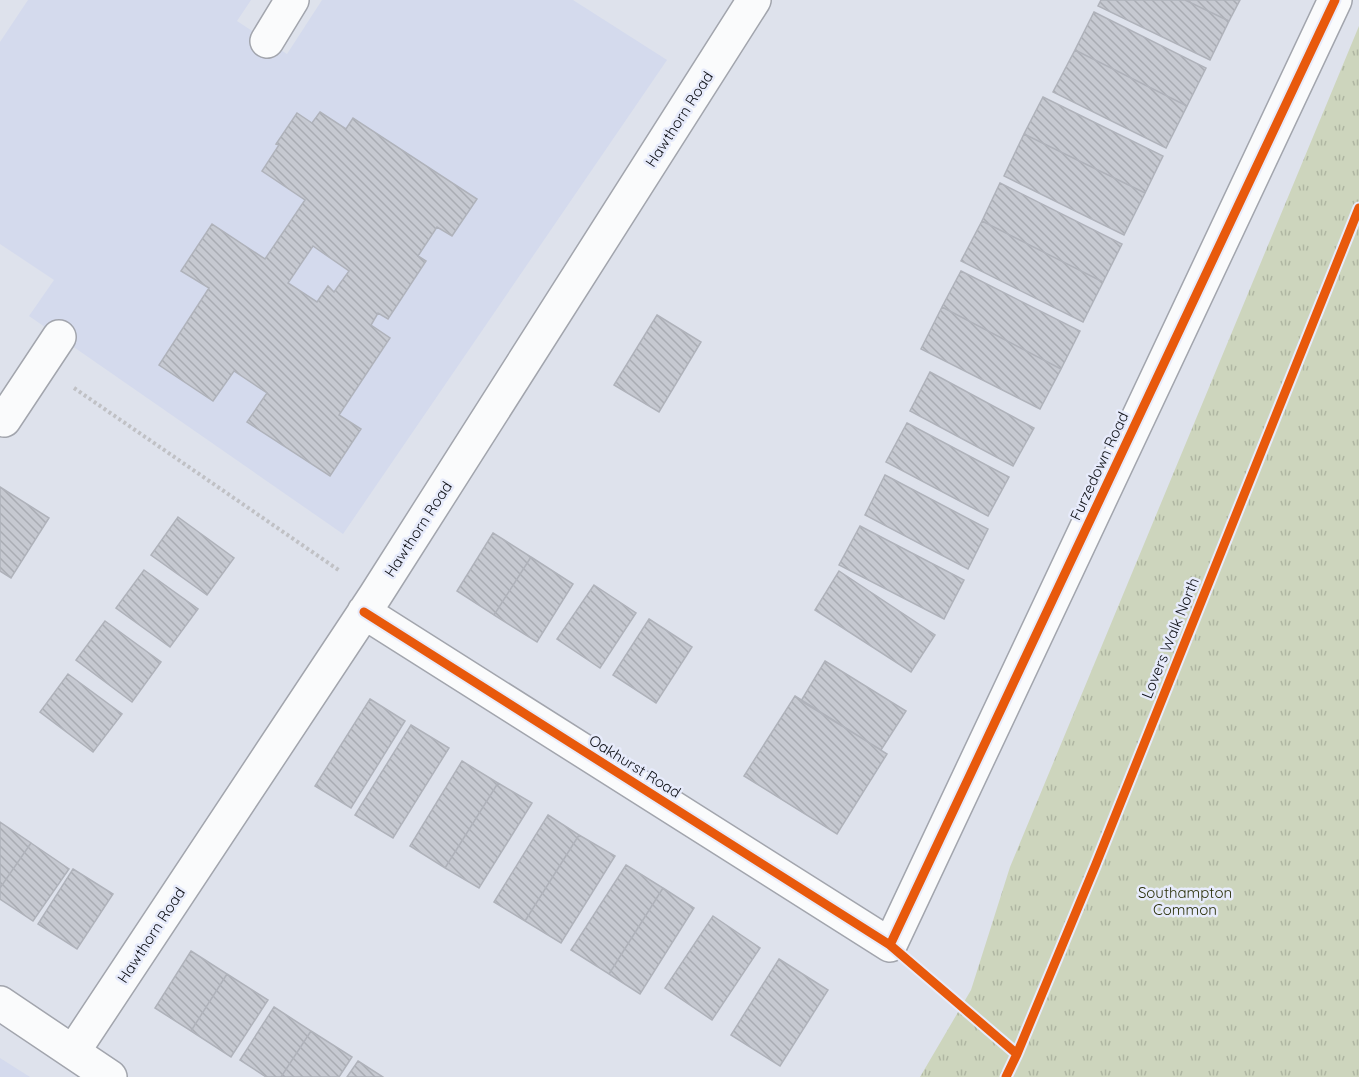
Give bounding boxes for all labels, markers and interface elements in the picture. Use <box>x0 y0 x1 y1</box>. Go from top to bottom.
street label: Hawthorn Road <box>641 68 717 170</box>
street label: Furzedown Road <box>1066 409 1132 523</box>
street label: Hawthorn Road <box>380 478 456 580</box>
street label: Lovers Walk North <box>1137 575 1203 701</box>
street label: Oakhurst Road <box>586 730 684 802</box>
park label: Southampton Common <box>1138 883 1232 919</box>
street label: Hawthorn Road <box>113 884 189 986</box>

